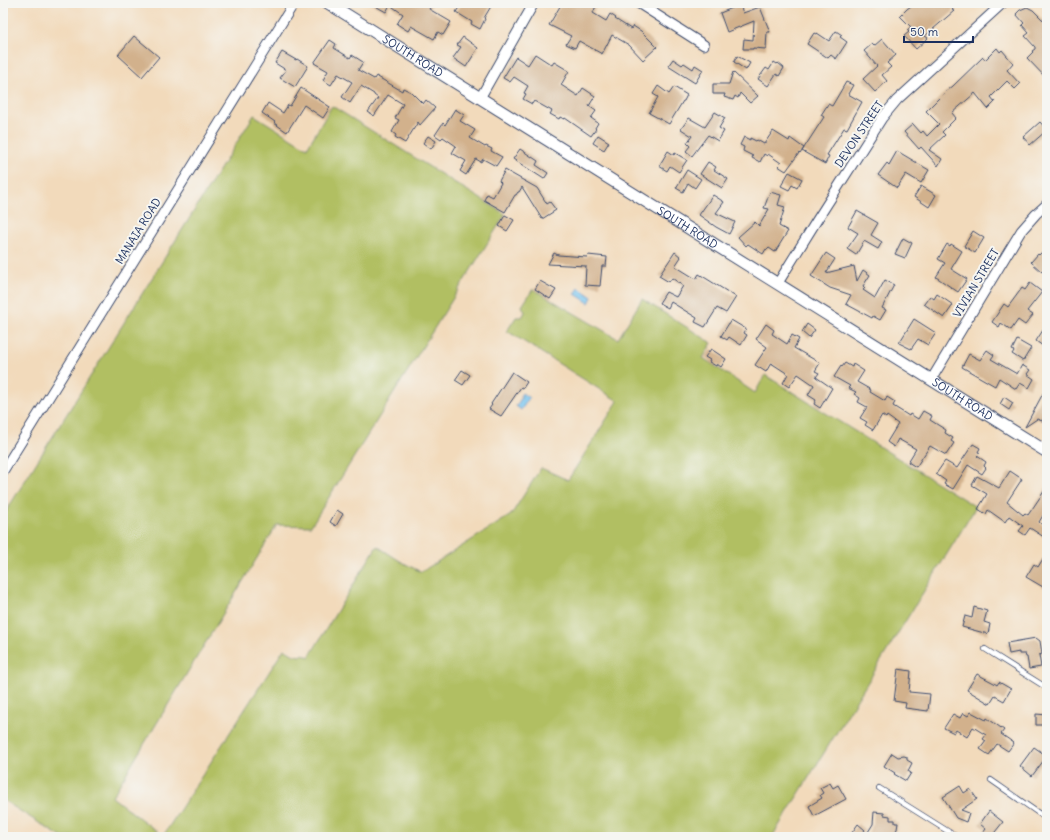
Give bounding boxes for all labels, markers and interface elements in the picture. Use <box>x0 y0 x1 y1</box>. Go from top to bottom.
scale bar <box>904 18 973 44</box>
text: 50 m <box>910 24 939 39</box>
street label: SOUTH ROAD <box>380 32 446 80</box>
street label: DEVON STREET <box>832 98 887 170</box>
street label: MANAIA ROAD <box>112 195 164 267</box>
street label: SOUTH ROAD <box>655 203 721 252</box>
street label: VIVIAN STREET <box>950 246 1002 320</box>
street label: SOUTH ROAD <box>930 375 995 423</box>

